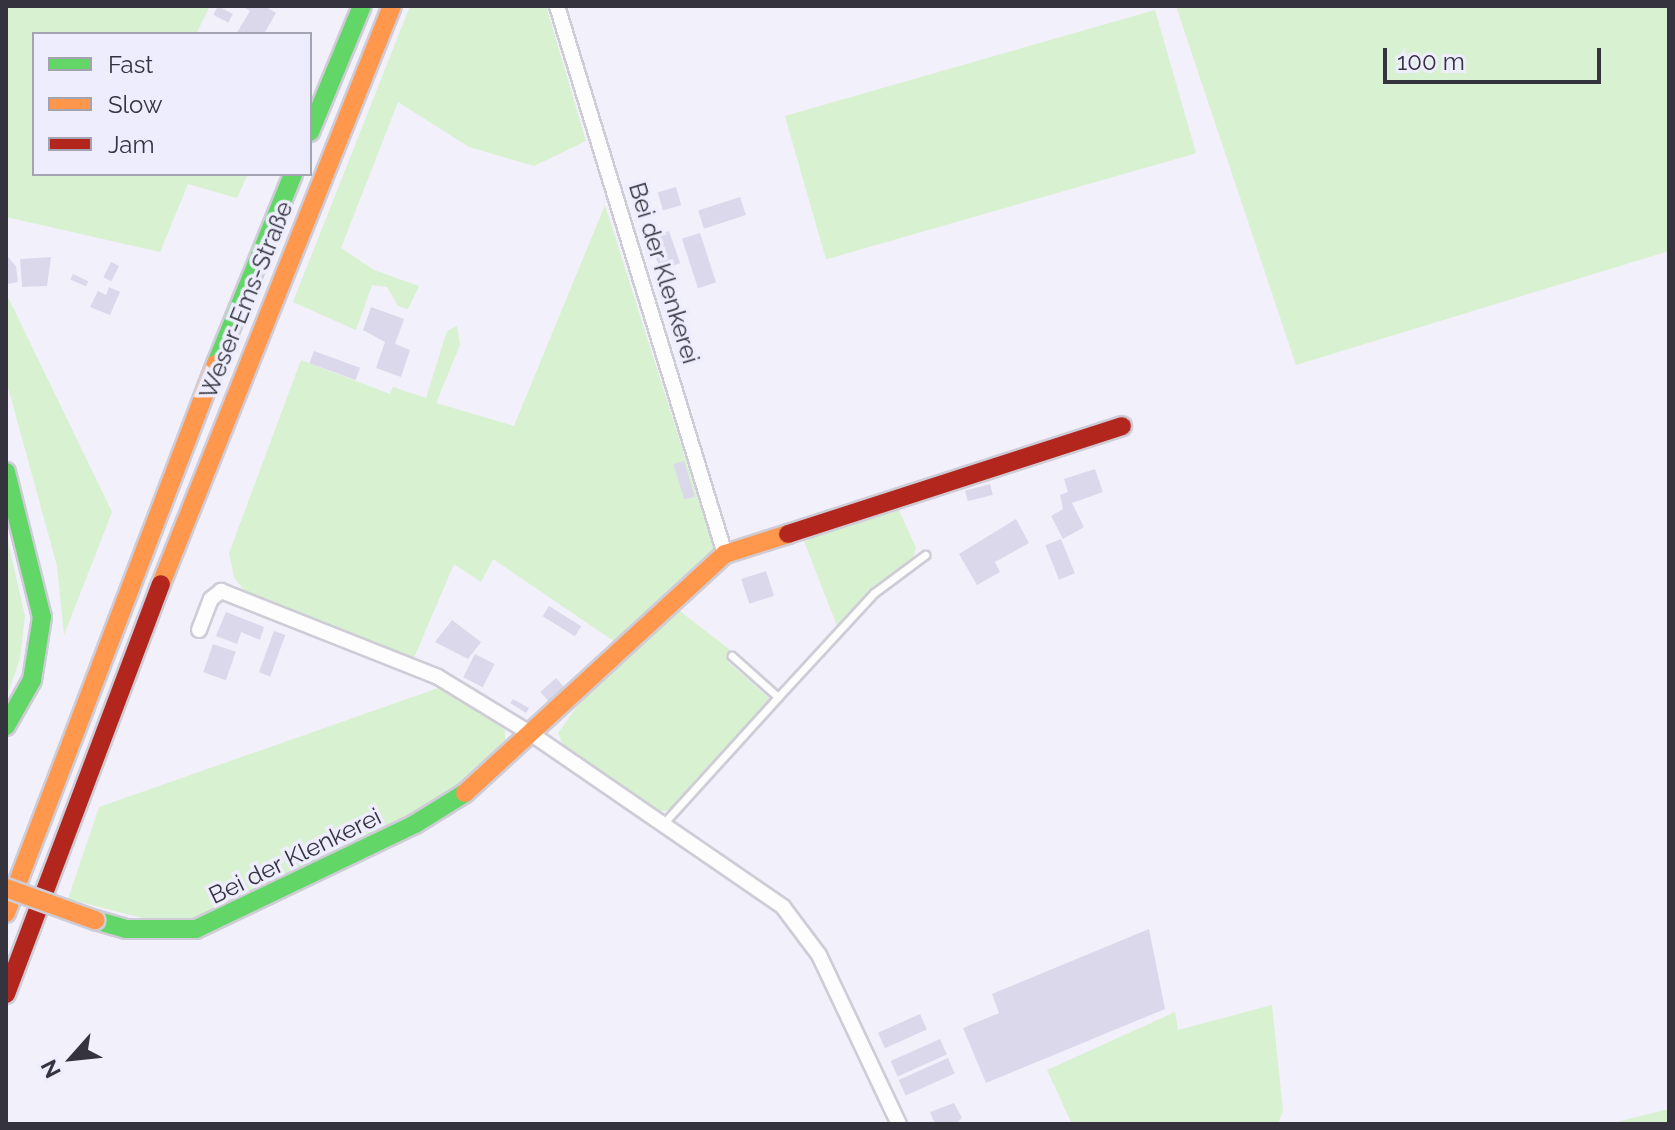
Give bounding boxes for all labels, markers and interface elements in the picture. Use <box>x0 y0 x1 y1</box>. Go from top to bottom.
legend <box>32 32 312 176</box>
scale bar <box>1387 32 1605 82</box>
text: 100 m <box>1397 47 1465 76</box>
text: Fast <box>108 50 153 79</box>
text: Slow <box>108 90 162 119</box>
text: Jam <box>108 130 154 159</box>
street label: Bei der Klenkerei <box>623 179 705 367</box>
street label: Weser-Ems-Straße <box>193 197 299 403</box>
street label: Bei der Klenkerei <box>204 802 386 910</box>
north arrow <box>32 1018 112 1098</box>
text: N <box>35 1056 66 1082</box>

